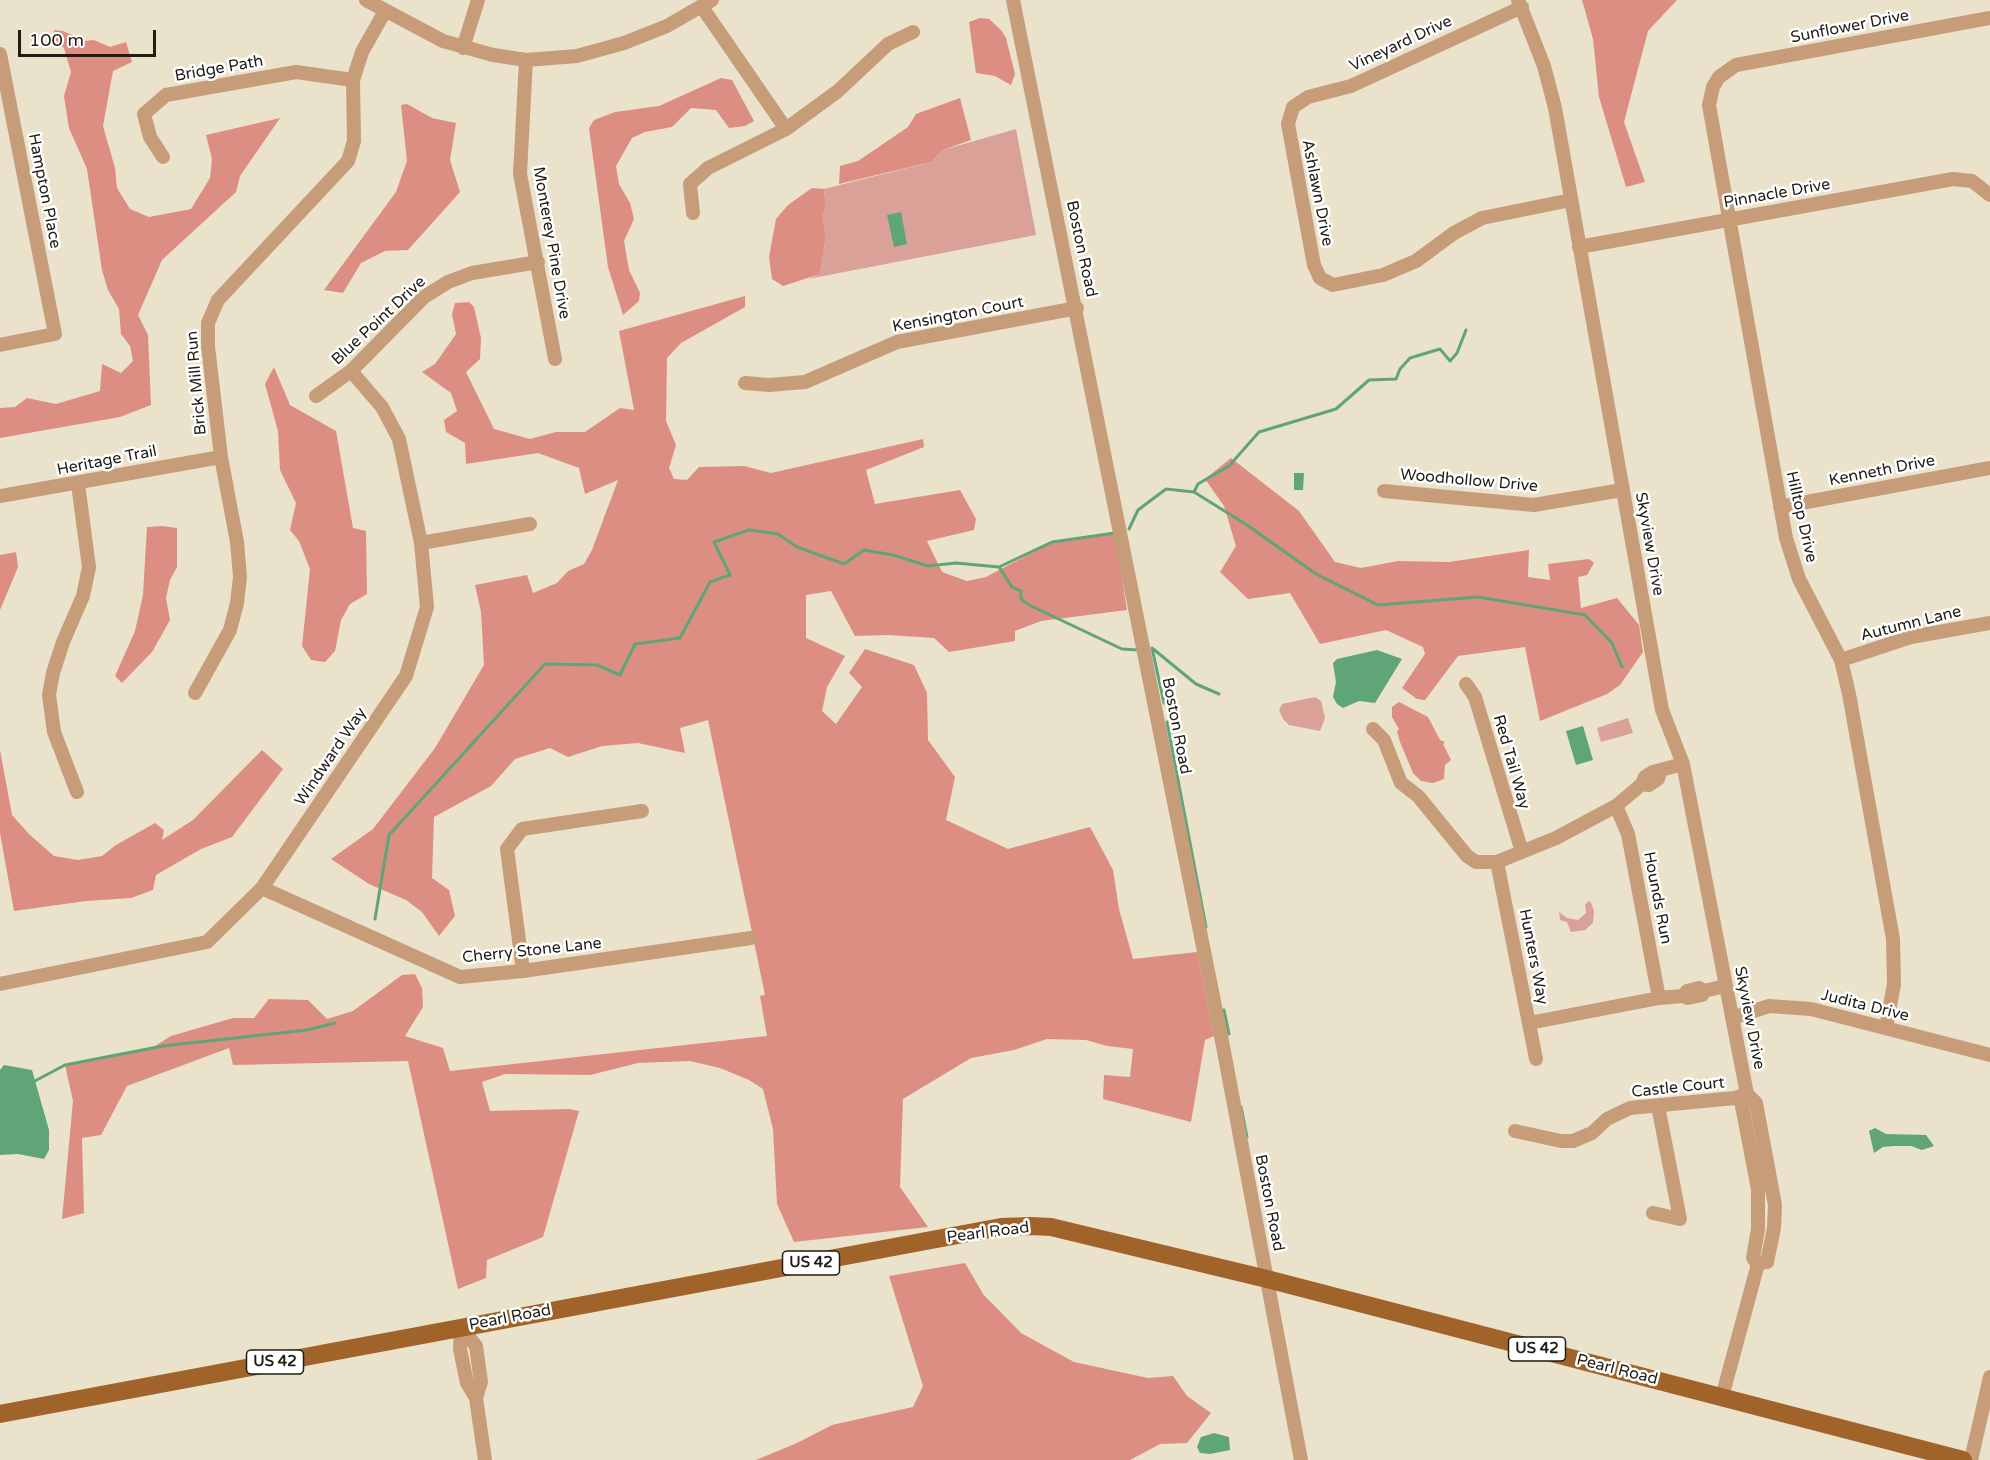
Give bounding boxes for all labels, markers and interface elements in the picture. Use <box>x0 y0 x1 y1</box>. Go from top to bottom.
street label: Sunflower Drive <box>1789 6 1911 48</box>
street label: Vineyard Drive <box>1347 12 1455 76</box>
scale bar <box>21 18 159 56</box>
text: 100 m <box>29 29 84 51</box>
street label: Bridge Path <box>173 52 265 86</box>
street label: Hampton Place <box>23 132 65 250</box>
street label: Ashlawn Drive <box>1297 138 1337 248</box>
street label: Monterey Pine Drive <box>528 165 574 321</box>
street label: Pinnacle Drive <box>1722 175 1832 213</box>
street label: Boston Road <box>1061 199 1101 299</box>
street label: Blue Point Drive <box>328 273 430 369</box>
street label: Kensington Court <box>891 293 1025 337</box>
street label: Brick Mill Run <box>183 330 211 436</box>
street label: Heritage Trail <box>55 442 159 480</box>
street label: Kenneth Drive <box>1827 451 1937 491</box>
street label: Woodhollow Drive <box>1399 465 1539 497</box>
street label: Hilltop Drive <box>1781 469 1821 565</box>
street label: Skyview Drive <box>1630 491 1668 597</box>
street label: Autumn Lane <box>1859 602 1963 646</box>
street label: Boston Road <box>1157 676 1195 776</box>
street label: Windward Way <box>291 704 371 810</box>
street label: Red Tail Way <box>1488 713 1534 811</box>
street label: Hounds Run <box>1639 850 1675 946</box>
street label: Hunters Way <box>1514 907 1552 1007</box>
street label: Cherry Stone Lane <box>461 934 603 968</box>
street label: Skyview Drive <box>1730 965 1768 1071</box>
street label: Judita Drive <box>1819 986 1911 1026</box>
street label: Castle Court <box>1630 1074 1726 1102</box>
street label: Boston Road <box>1250 1153 1288 1253</box>
street label: Pearl Road <box>946 1218 1030 1248</box>
road number: US 42 <box>782 1251 840 1275</box>
street label: Pearl Road <box>467 1301 553 1335</box>
road number: US 42 <box>1508 1337 1566 1361</box>
road number: US 42 <box>246 1350 304 1374</box>
street label: Pearl Road <box>1574 1351 1660 1389</box>

